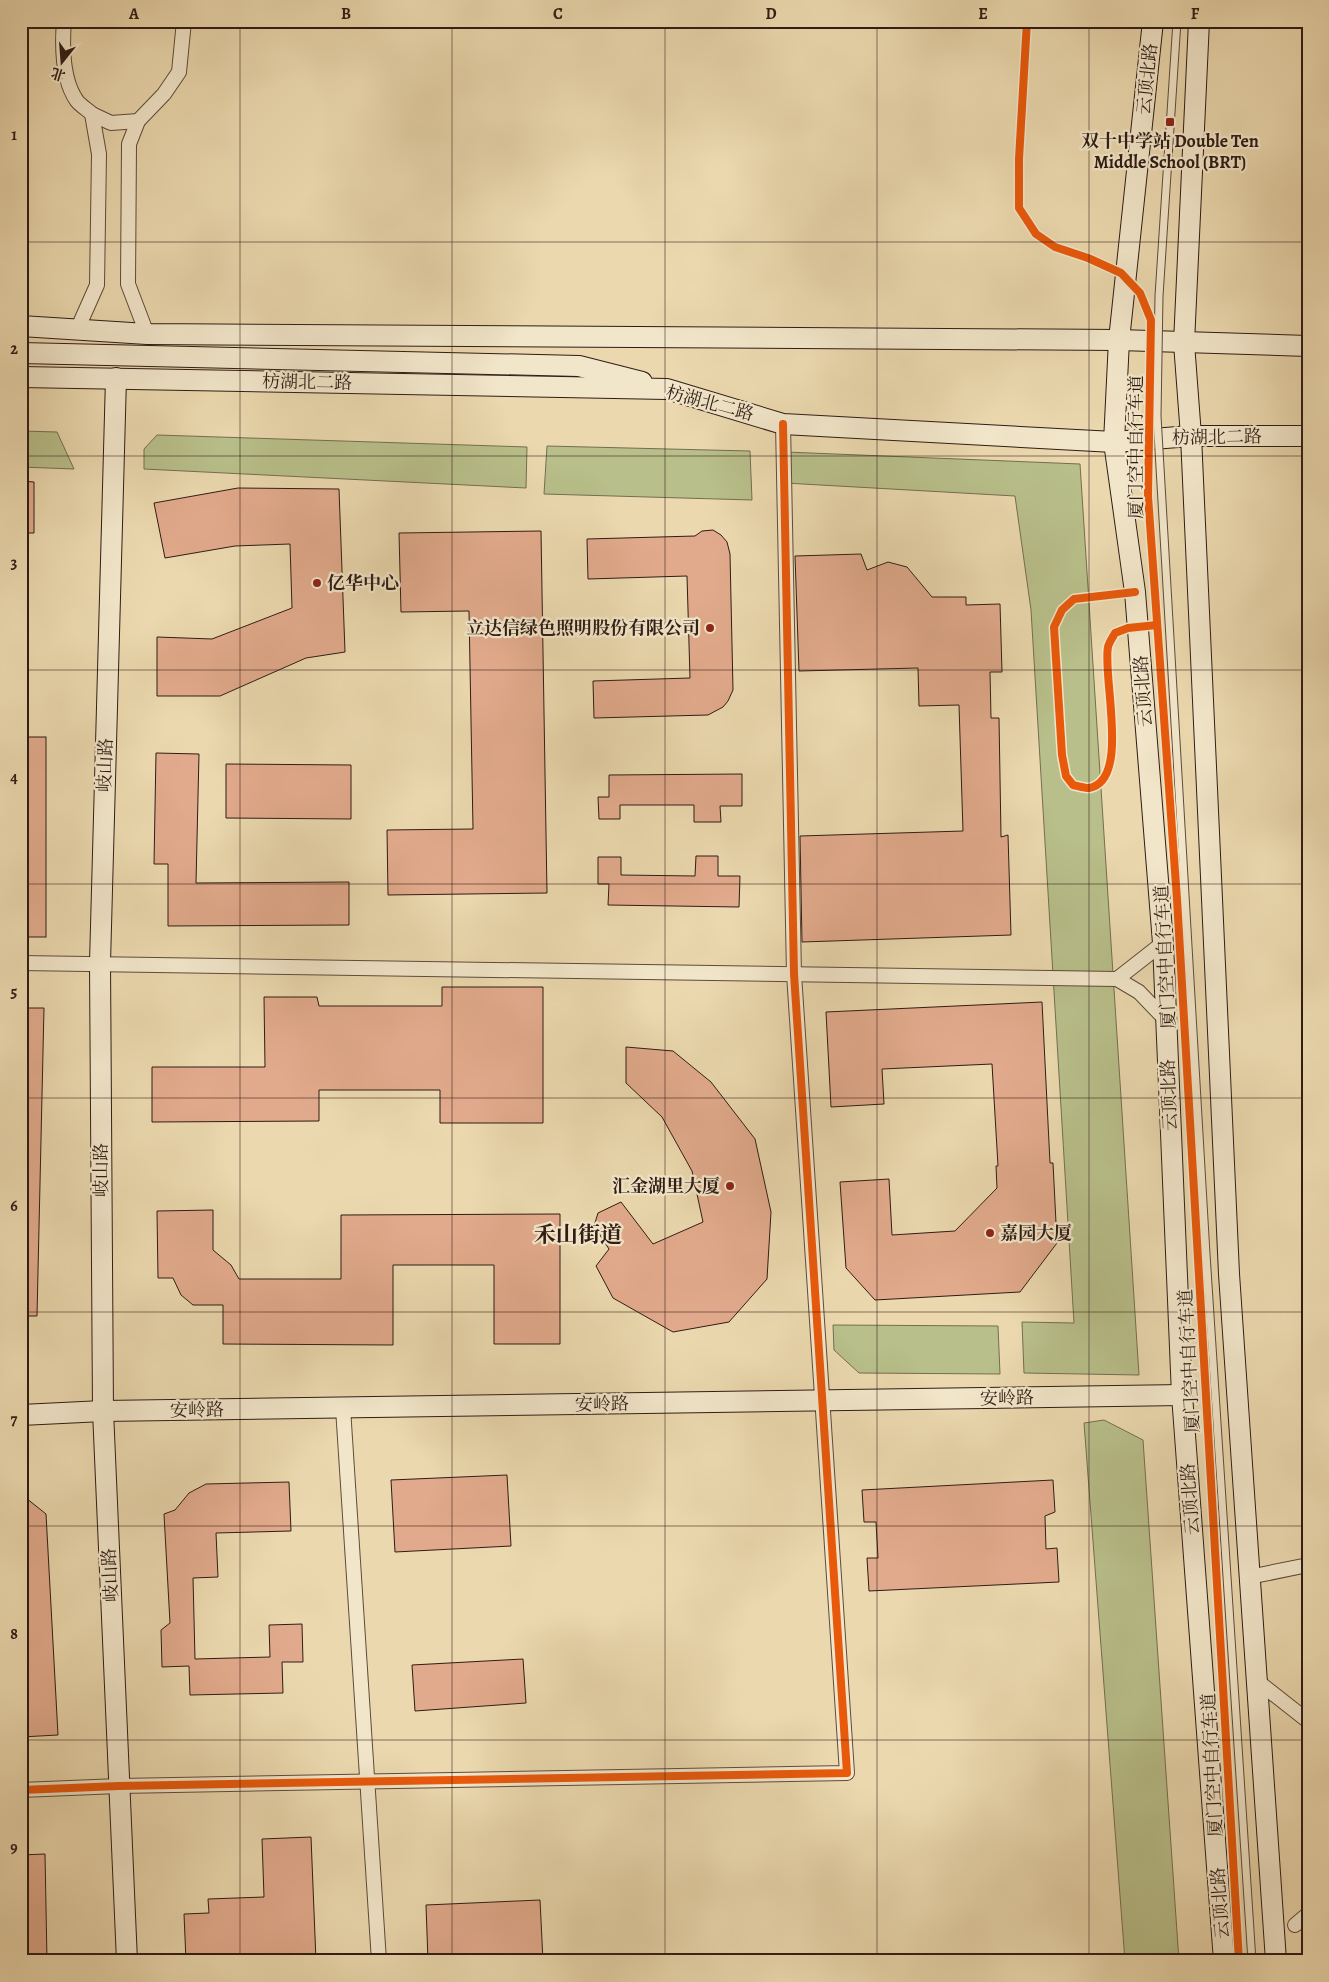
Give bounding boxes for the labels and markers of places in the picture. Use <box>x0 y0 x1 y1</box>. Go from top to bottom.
marker: 双十中学站 Double Ten Middle School (BRT) <box>1164 116 1176 128</box>
place label: 双十中学站 Double Ten Middle School (BRT) <box>1081 129 1259 174</box>
place label: 亿华中心 <box>327 571 399 595</box>
marker: 亿华中心 <box>311 577 323 589</box>
place label: 立达信绿色照明股份有限公司 <box>466 616 700 640</box>
marker: 立达信绿色照明股份有限公司 <box>704 622 716 634</box>
place label: 汇金湖里大厦 <box>612 1174 720 1198</box>
marker: 汇金湖里大厦 <box>724 1180 736 1192</box>
place label: 嘉园大厦 <box>1000 1221 1072 1245</box>
marker: 嘉园大厦 <box>984 1227 996 1239</box>

